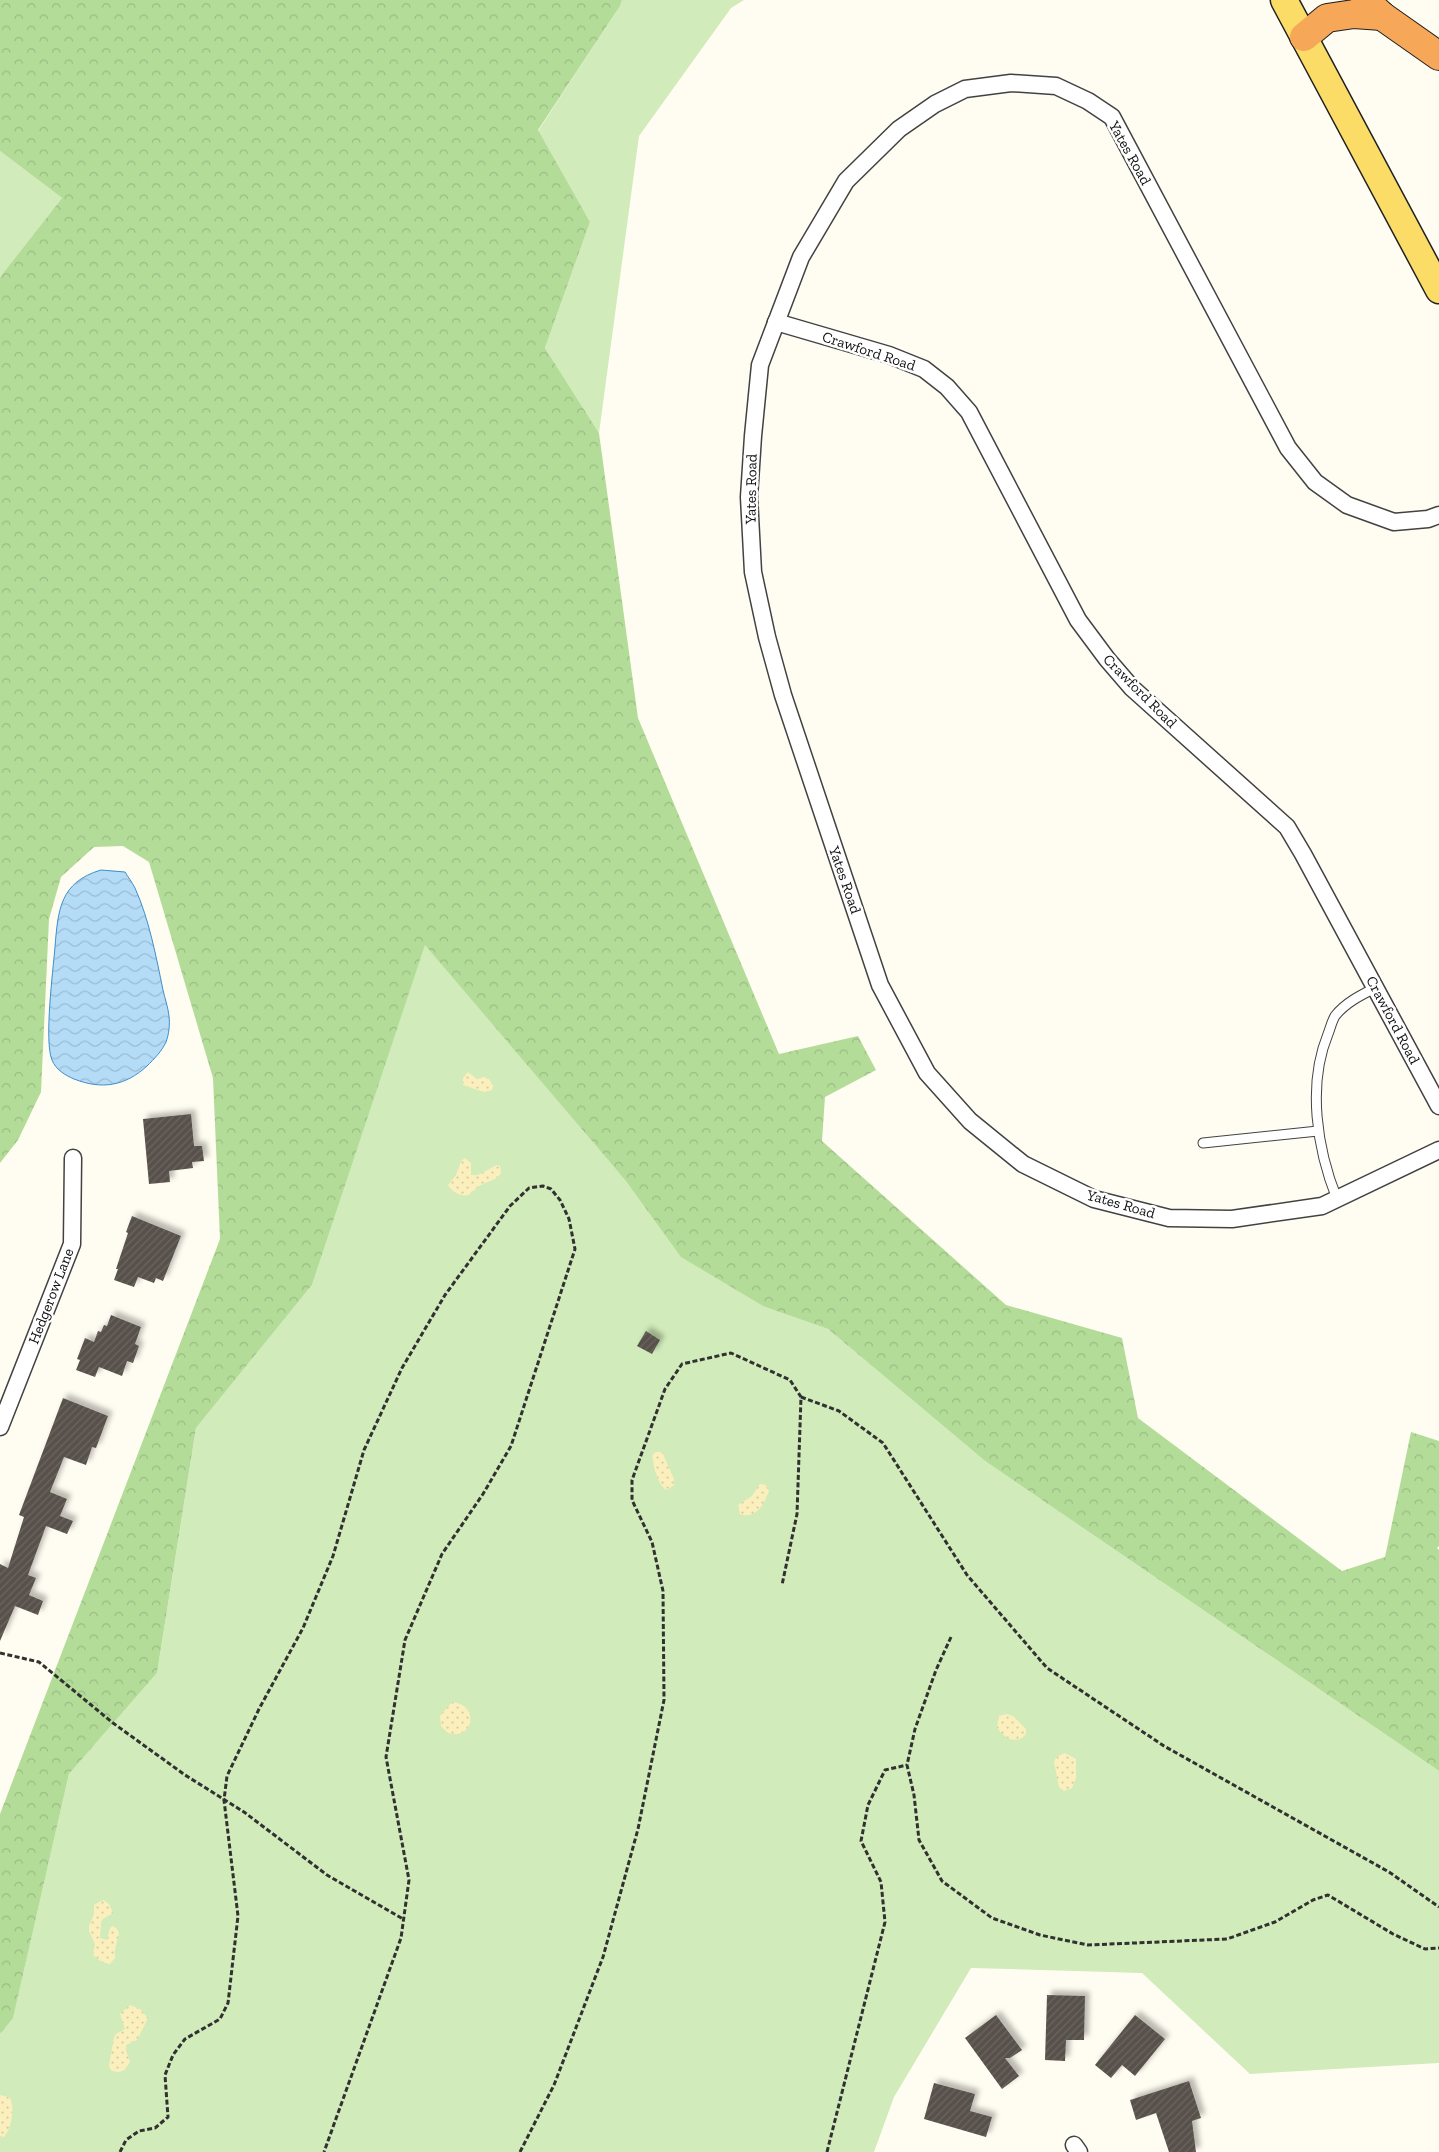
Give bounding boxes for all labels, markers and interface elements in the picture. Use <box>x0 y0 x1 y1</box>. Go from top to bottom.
street label: Yates Road <box>1105 117 1155 189</box>
street label: Crawford Road <box>820 327 919 375</box>
street label: Yates Road <box>741 453 761 525</box>
street label: Crawford Road <box>1099 650 1181 732</box>
street label: Yates Road <box>825 843 865 917</box>
street label: Crawford Road <box>1362 973 1424 1068</box>
street label: Yates Road <box>1084 1185 1158 1223</box>
street label: Hedgerow Lane <box>25 1246 77 1346</box>

